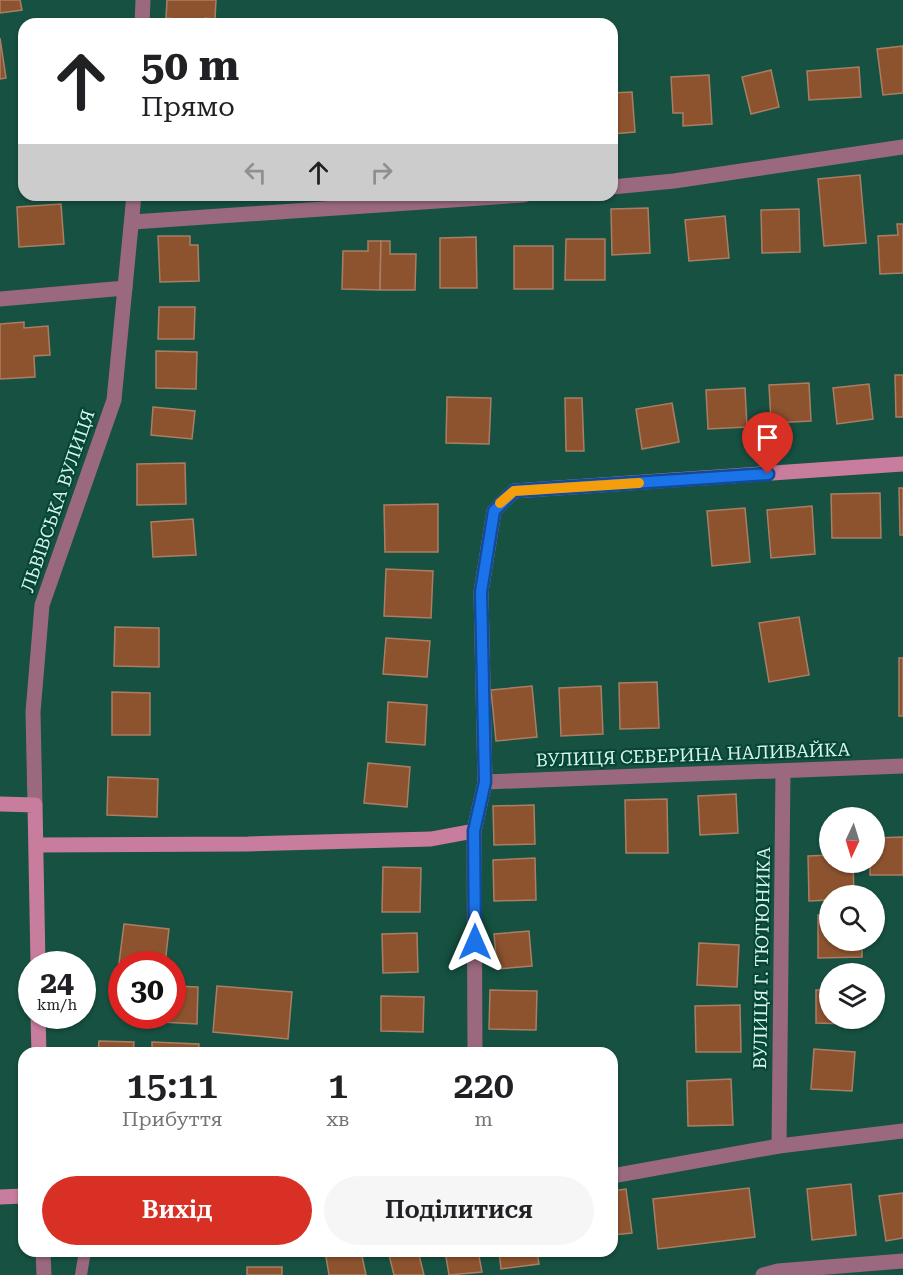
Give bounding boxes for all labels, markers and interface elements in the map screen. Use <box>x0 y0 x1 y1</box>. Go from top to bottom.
text: 50 m <box>141 41 239 90</box>
icon: ahead <box>42 42 120 120</box>
text: Прямо <box>141 91 235 123</box>
icon: left <box>239 156 272 189</box>
icon: ahead <box>302 156 335 189</box>
icon: right <box>365 156 398 189</box>
street label: ЛЬВІВСЬКА ВУЛИЦЯ <box>16 407 99 595</box>
pin <box>742 412 793 474</box>
icon: arrive <box>751 421 784 454</box>
street label: ВУЛИЦЯ СЕВЕРИНА НАЛИВАЙКА <box>535 739 851 770</box>
north arrow <box>819 807 885 873</box>
map controls <box>819 807 885 1029</box>
street label: ВУЛИЦЯ Г. ТЮТЮНИКА <box>749 846 774 1069</box>
button: search <box>819 885 885 951</box>
position arrow <box>443 910 507 974</box>
speed limit sign: 30 <box>108 951 186 1029</box>
button: layers <box>819 963 885 1029</box>
text: 24 <box>40 965 74 1000</box>
text: km/h <box>37 996 77 1014</box>
text: 15:11 <box>127 1065 218 1107</box>
text: 1 <box>328 1065 348 1107</box>
text: 220 <box>453 1065 514 1107</box>
text: Прибуття <box>122 1107 223 1131</box>
text: хв <box>327 1107 350 1131</box>
text: m <box>475 1107 493 1131</box>
button: Вихід <box>42 1176 312 1245</box>
button: Поділитися <box>324 1176 594 1245</box>

